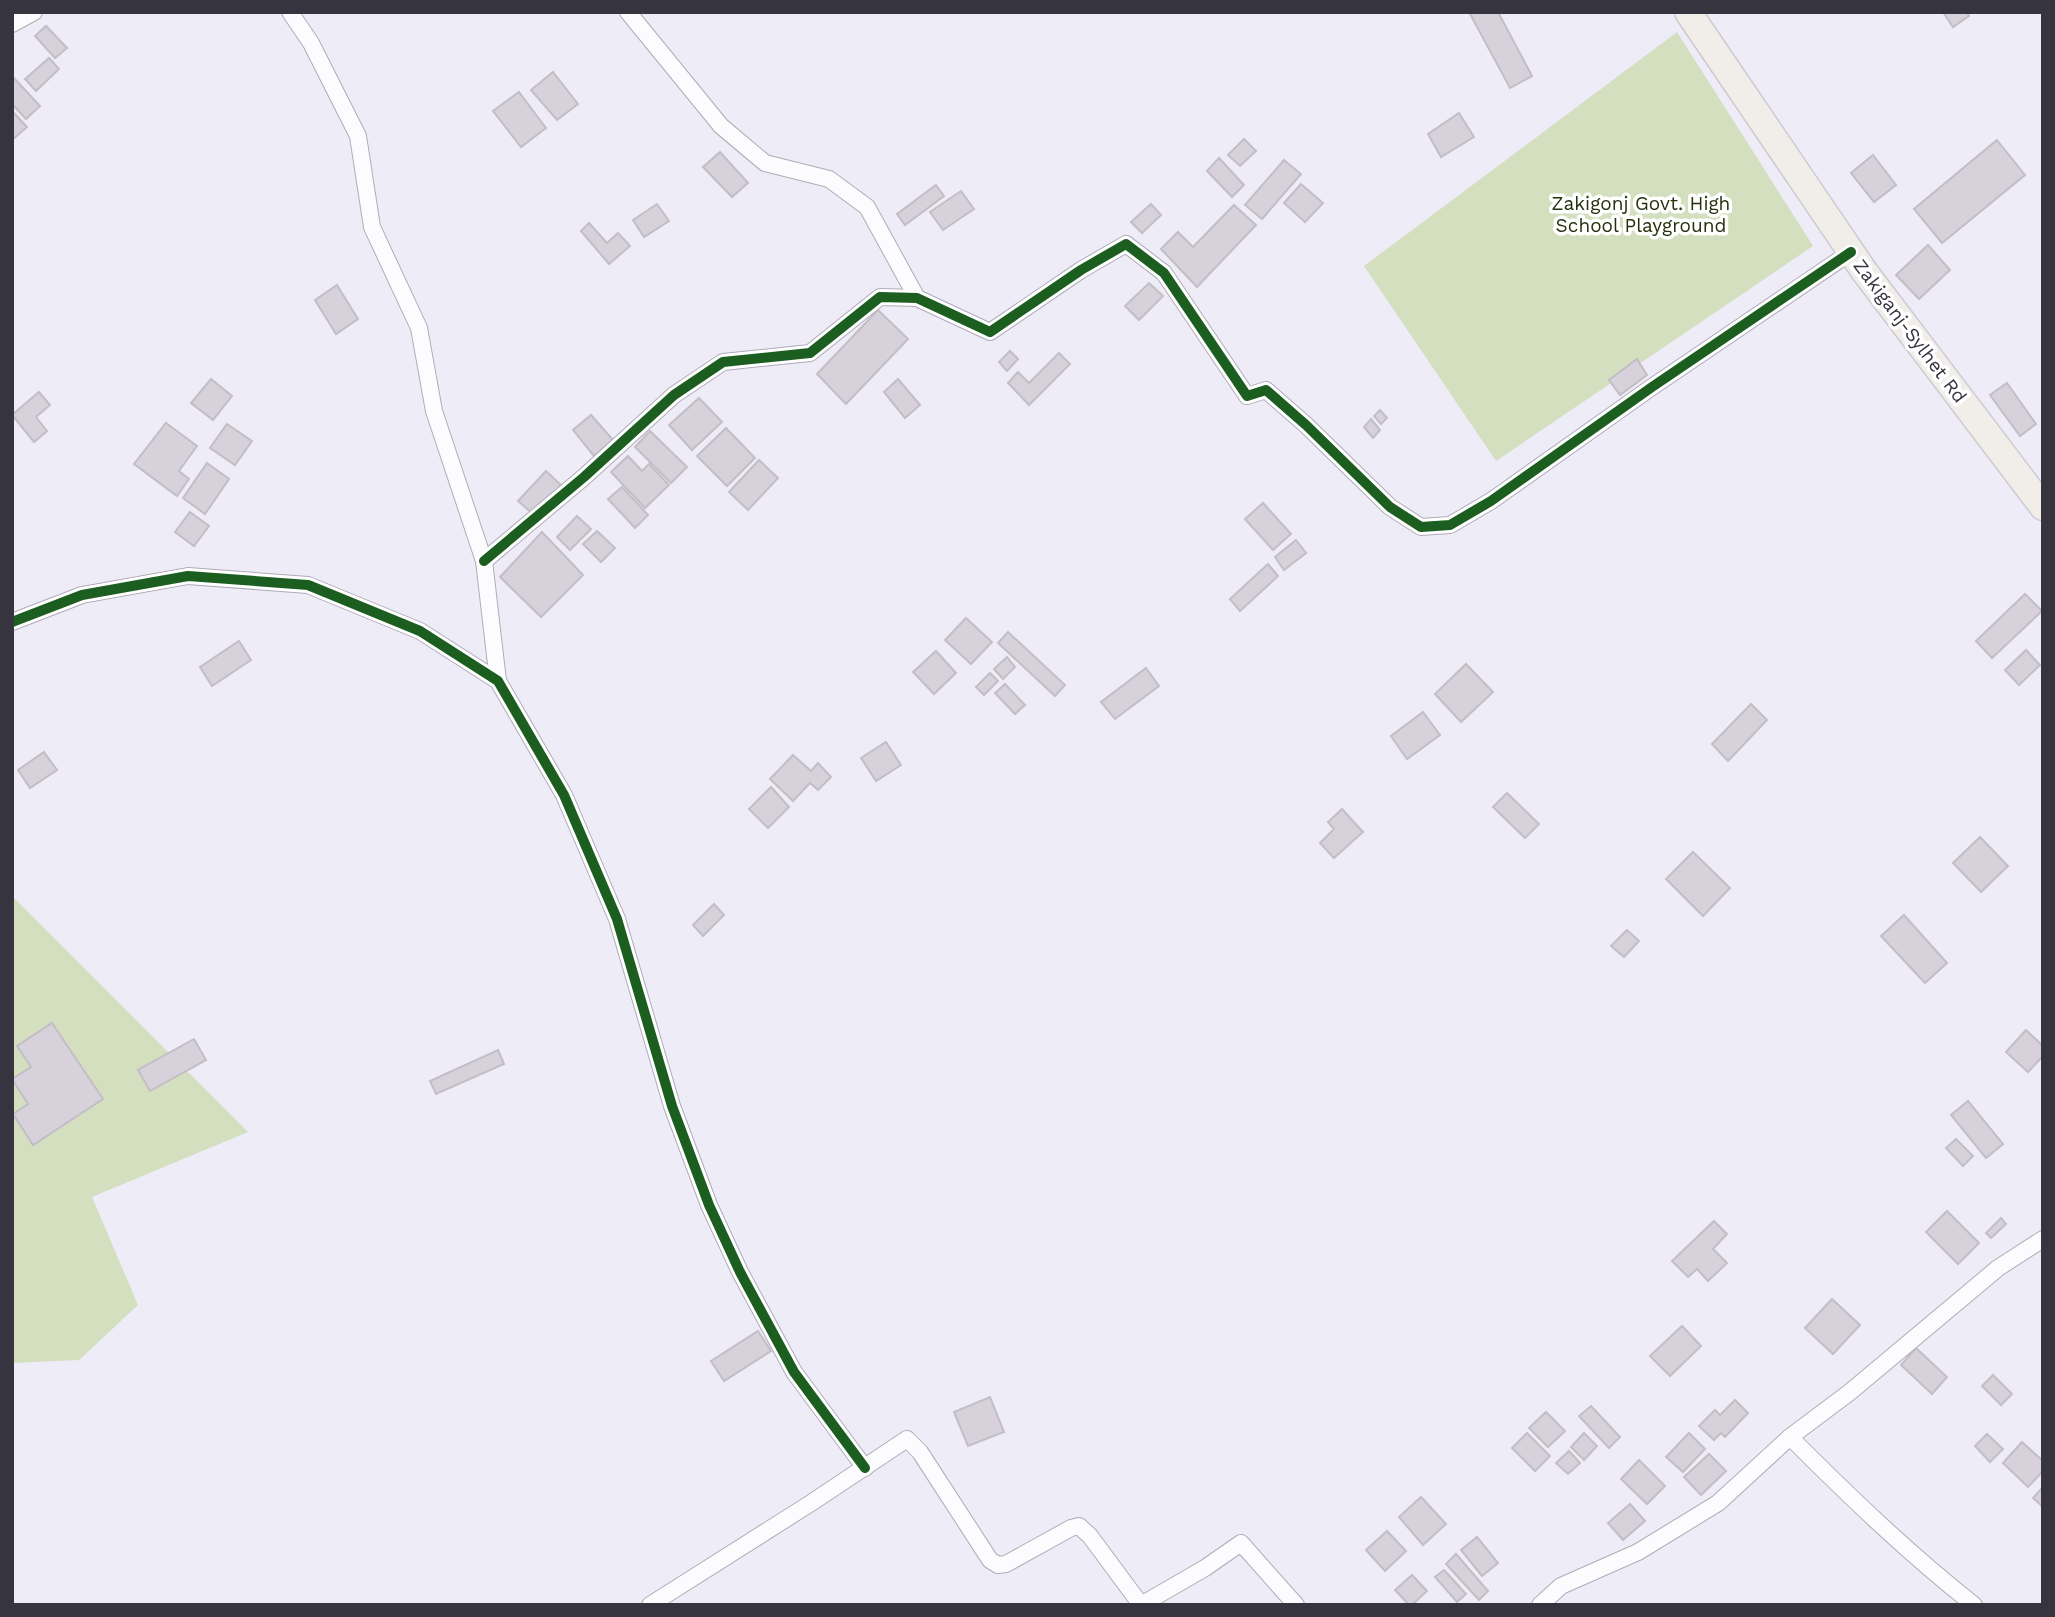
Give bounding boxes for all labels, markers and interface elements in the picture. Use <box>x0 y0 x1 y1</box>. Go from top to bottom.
park label: Zakigonj Govt. High School Playground <box>1552 192 1730 237</box>
street label: Zakiganj-Sylhet Rd <box>1848 255 1972 407</box>

